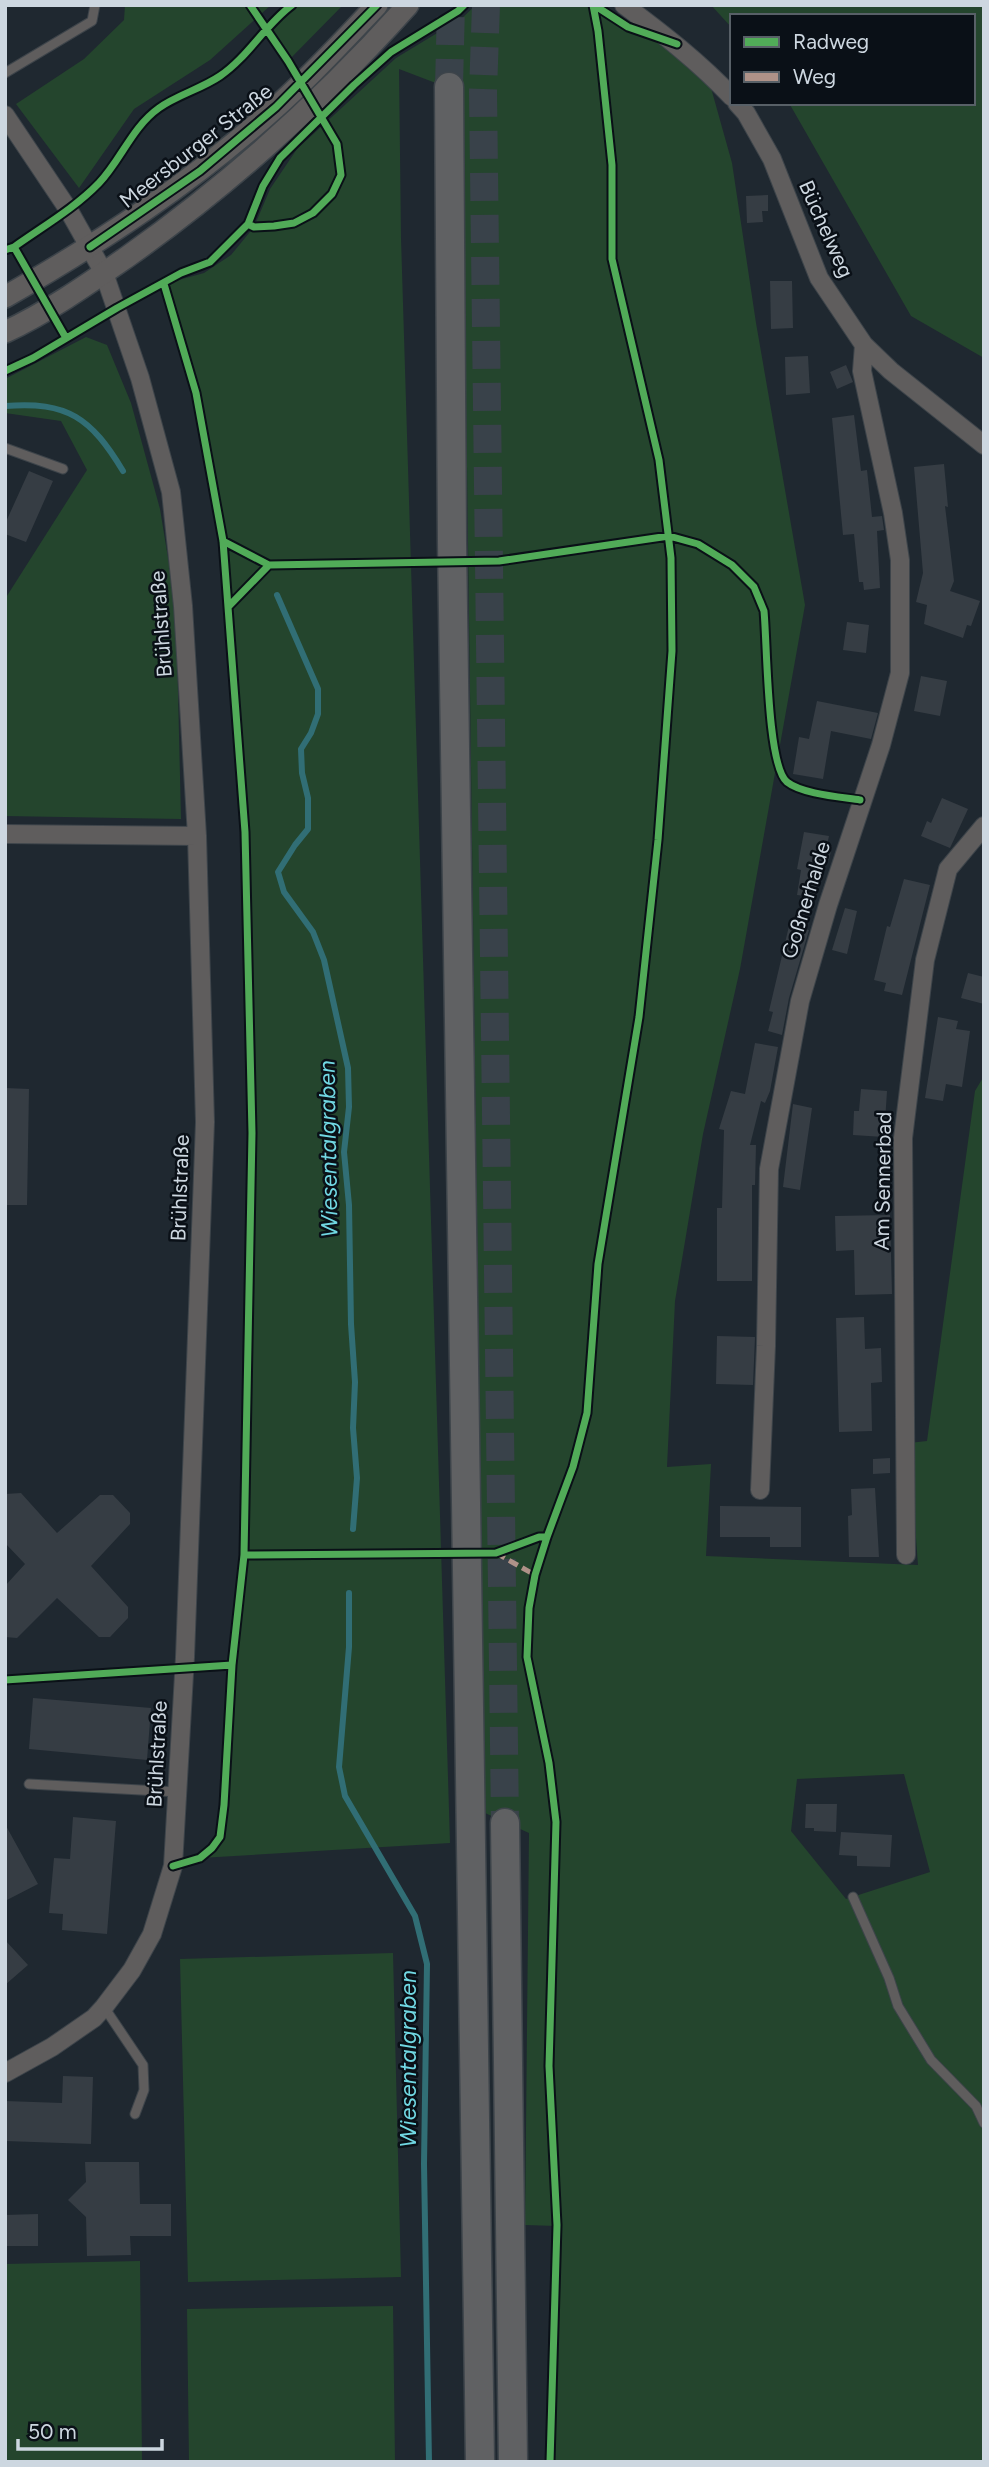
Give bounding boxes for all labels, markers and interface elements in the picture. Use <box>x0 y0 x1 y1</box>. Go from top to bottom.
legend <box>730 14 975 105</box>
text: Radweg <box>793 29 869 54</box>
text: Weg <box>793 64 836 89</box>
street label: Meersburger Straße <box>114 78 277 213</box>
street label: Büchelweg <box>794 176 859 281</box>
street label: Brühlstraße <box>144 570 177 678</box>
street label: Goßnerhalde <box>776 838 835 961</box>
water label: Wiesentalgraben <box>312 1060 344 1238</box>
street label: Am Sennerbad <box>869 1111 896 1251</box>
street label: Brühlstraße <box>165 1134 194 1242</box>
street label: Brühlstraße <box>141 1700 172 1808</box>
water label: Wiesentalgraben <box>394 1970 422 2148</box>
scale bar <box>18 2408 161 2452</box>
text: 50 m <box>28 2419 77 2444</box>

